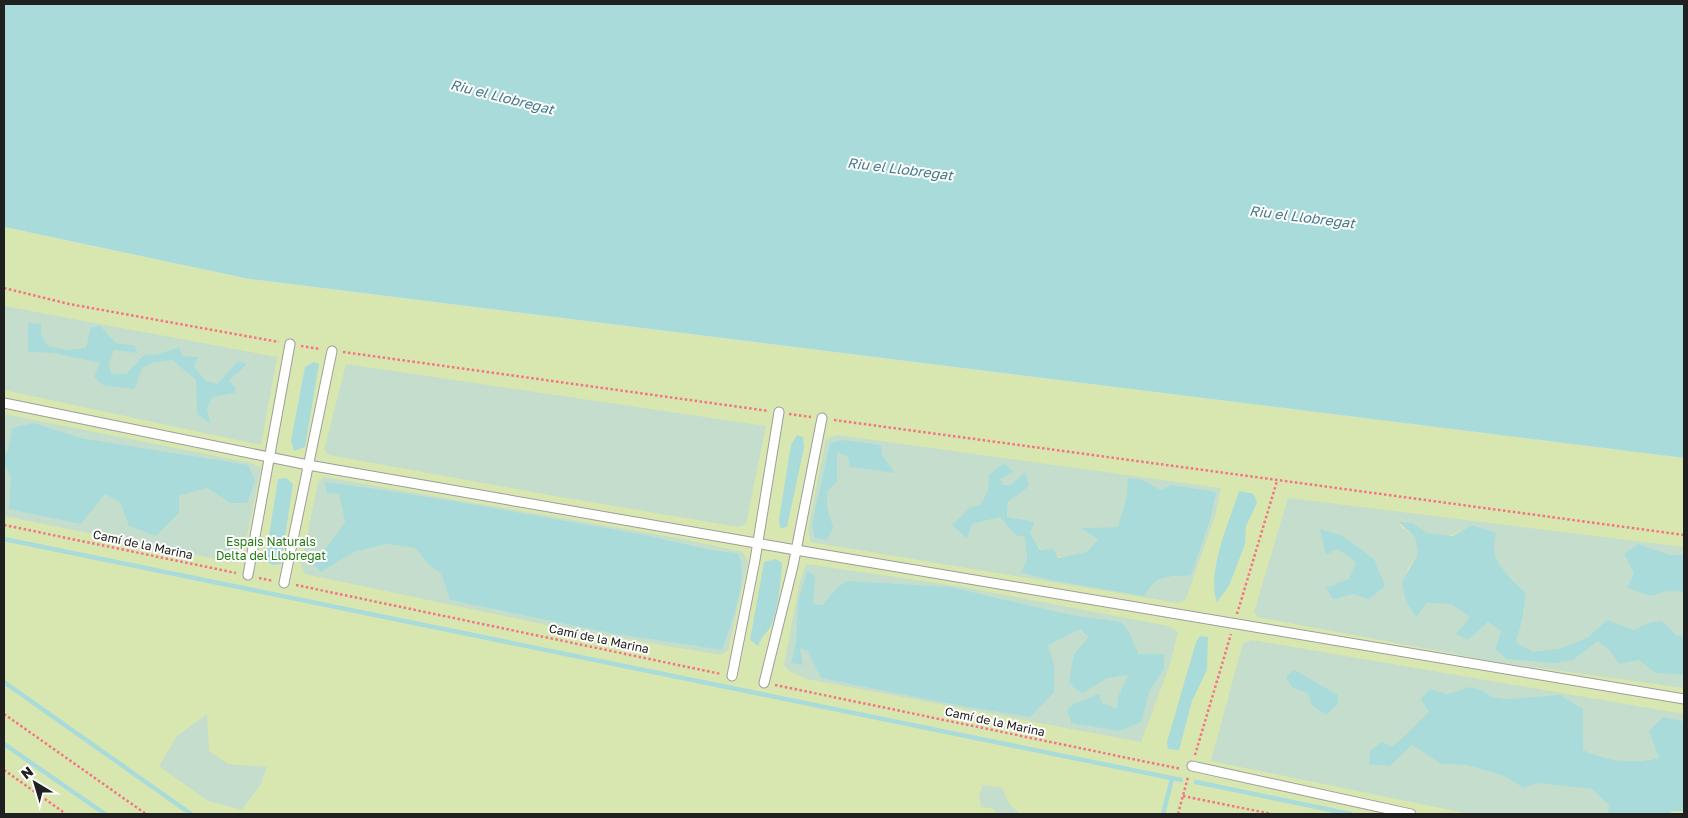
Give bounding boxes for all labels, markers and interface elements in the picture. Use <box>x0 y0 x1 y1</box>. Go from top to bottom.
water label: Riu el Llobregat <box>449 75 557 118</box>
water label: Riu el Llobregat <box>846 154 955 184</box>
water label: Riu el Llobregat <box>1248 202 1357 232</box>
street label: Camí de la Marina <box>92 527 195 562</box>
park label: Espais Naturals Delta del Llobregat <box>216 534 326 563</box>
street label: Camí de la Marina <box>548 621 651 656</box>
street label: Camí de la Marina <box>944 704 1047 739</box>
north arrow <box>10 758 60 808</box>
text: N <box>17 762 36 782</box>

